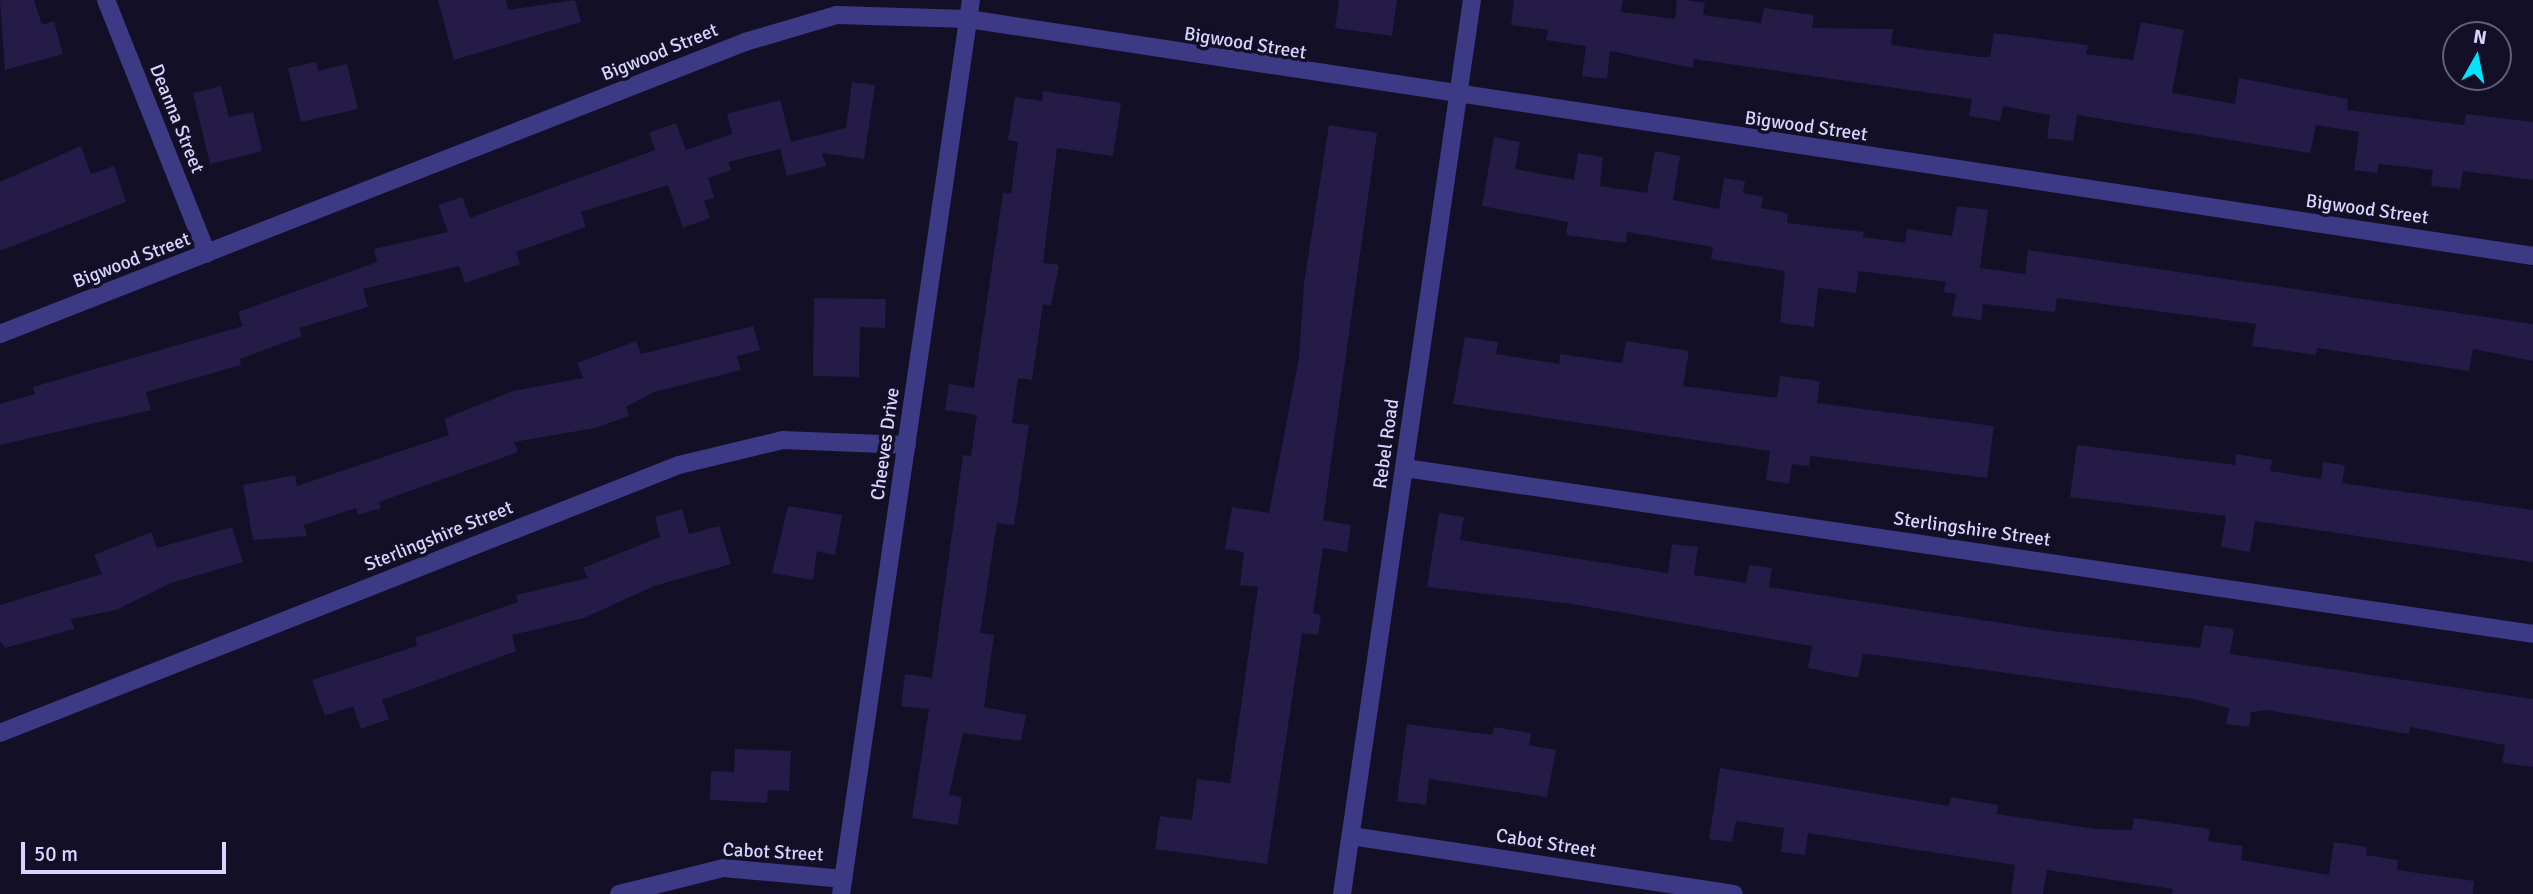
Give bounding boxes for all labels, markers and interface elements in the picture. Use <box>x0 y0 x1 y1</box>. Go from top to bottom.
street label: Bigwood Street <box>598 19 722 87</box>
north arrow <box>2442 21 2512 91</box>
street label: Bigwood Street <box>1182 23 1308 65</box>
text: N <box>2472 24 2488 50</box>
street label: Deanna Street <box>144 61 208 177</box>
street label: Bigwood Street <box>1743 107 1869 147</box>
street label: Bigwood Street <box>2304 190 2430 230</box>
street label: Bigwood Street <box>70 228 194 294</box>
street label: Cheeves Drive <box>867 386 905 502</box>
street label: Rebel Road <box>1369 398 1405 490</box>
street label: Sterlingshire Street <box>361 497 517 577</box>
street label: Sterlingshire Street <box>1892 508 2052 552</box>
street label: Cabot Street <box>1494 825 1598 863</box>
scale bar <box>24 828 229 872</box>
street label: Cabot Street <box>722 839 824 867</box>
text: 50 m <box>34 841 78 867</box>

